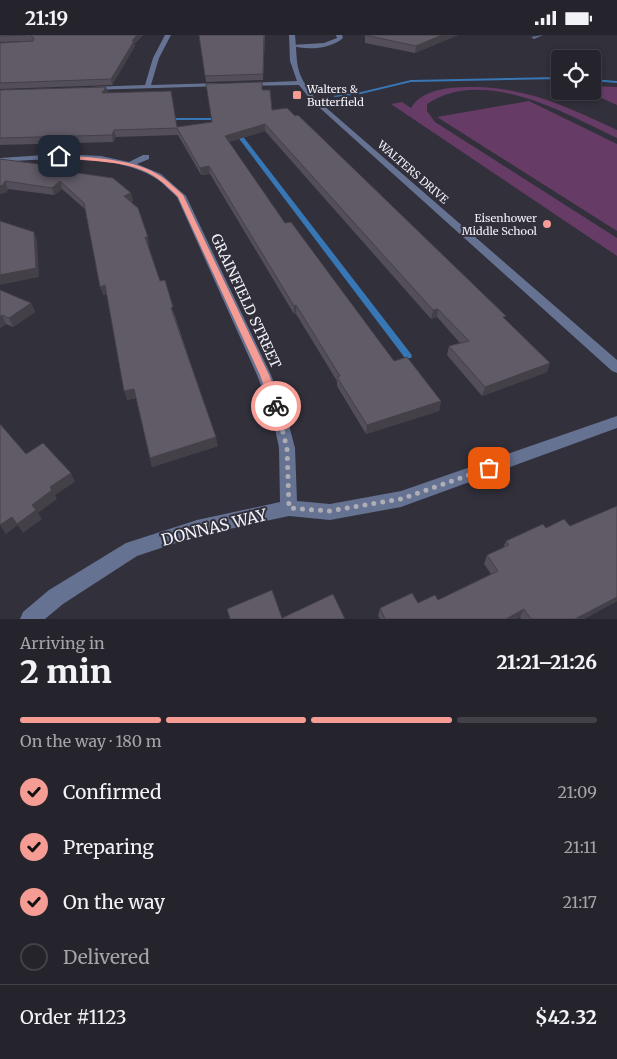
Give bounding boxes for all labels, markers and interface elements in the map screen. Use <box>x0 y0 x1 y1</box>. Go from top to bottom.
text: 21:19 <box>25 6 68 30</box>
map controls <box>551 50 601 100</box>
button: locate <box>551 50 601 100</box>
place label: Walters & Butterfield <box>306 82 364 109</box>
marker: Walters & Butterfield <box>291 89 303 101</box>
pin <box>38 135 80 177</box>
street label: WALTERS DRIVE <box>374 137 451 207</box>
icon: home <box>45 142 73 170</box>
place label: Eisenhower Middle School <box>462 211 538 238</box>
marker: Eisenhower Middle School <box>541 218 553 230</box>
street label: GRAINFIELD STREET <box>207 231 285 371</box>
courier <box>251 381 301 431</box>
icon: bike <box>262 392 290 420</box>
pin <box>468 447 510 489</box>
icon: bag <box>475 454 503 482</box>
street label: DONNAS WAY <box>159 504 270 550</box>
text: Arriving in <box>20 633 105 653</box>
text: 21:21–21:26 <box>496 650 597 674</box>
text: 2 min <box>20 652 112 692</box>
text: On the way · 180 m <box>20 731 162 751</box>
icon: check <box>20 778 48 806</box>
text: Confirmed <box>63 780 161 804</box>
text: 21:09 <box>557 782 597 802</box>
icon: check <box>20 833 48 861</box>
text: Preparing <box>63 835 154 859</box>
text: 21:11 <box>564 837 597 857</box>
icon: check <box>20 888 48 916</box>
text: On the way <box>63 890 165 914</box>
text: 21:17 <box>562 892 597 912</box>
text: Delivered <box>63 945 150 969</box>
text: Order #1123 <box>20 1005 127 1029</box>
text: $42.32 <box>535 1005 597 1029</box>

